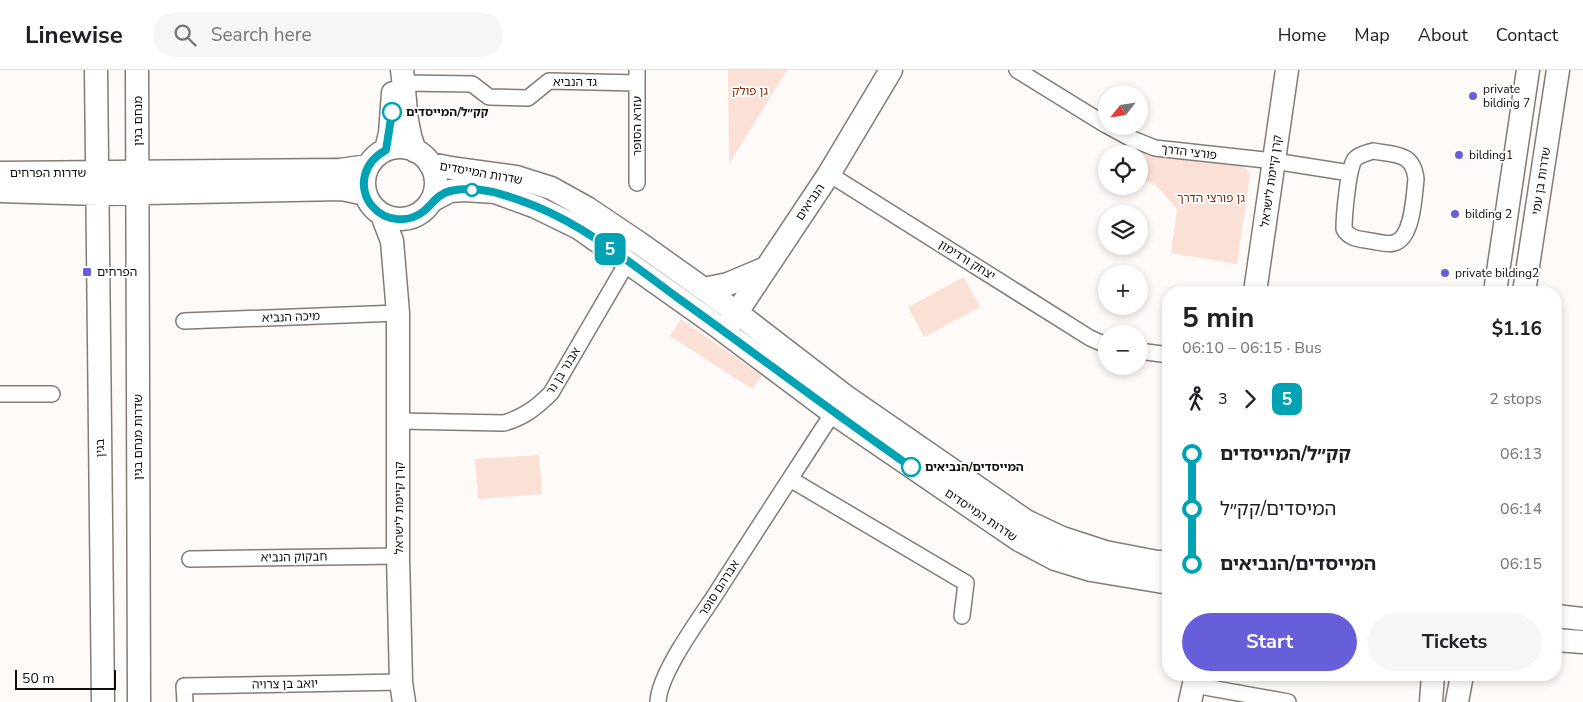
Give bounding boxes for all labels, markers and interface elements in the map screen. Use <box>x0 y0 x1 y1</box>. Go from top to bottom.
search box <box>153 12 503 57</box>
text: Linewise <box>25 19 123 51</box>
icon: search <box>171 21 199 49</box>
text: Search here <box>211 22 312 48</box>
text: Home <box>1278 23 1326 47</box>
text: Map <box>1354 23 1390 47</box>
text: About <box>1418 23 1468 47</box>
text: Contact <box>1496 23 1558 47</box>
street label: גד הנביא <box>553 74 598 90</box>
place label: private bilding 7 <box>1483 81 1530 111</box>
park label: גן פולק <box>732 83 769 99</box>
north arrow <box>1098 85 1148 135</box>
map controls <box>1098 85 1148 375</box>
marker: private bilding 7 <box>1467 90 1479 102</box>
street label: מנחם בגין <box>130 96 146 146</box>
street label: עזרא הסופר <box>629 96 645 156</box>
marker: קק״ל/המייסדים <box>382 102 402 122</box>
place label: קק״ל/המייסדים <box>406 104 489 120</box>
street label: קרן קיימת לישראל <box>1257 133 1285 228</box>
street label: פורצי הדרך <box>1160 141 1218 163</box>
button: locate <box>1098 145 1148 195</box>
street label: שדרות בן עמי <box>1528 146 1554 216</box>
place label: bilding1 <box>1469 147 1513 163</box>
marker: bilding1 <box>1453 149 1465 161</box>
street label: שדרות המייסדים <box>438 158 524 188</box>
street label: שדרות הפרחים <box>10 165 86 181</box>
street label: הנביאים <box>792 180 828 224</box>
unlabelled marker <box>465 183 479 197</box>
park label: גן פורצי הדרך <box>1177 190 1245 206</box>
button: layers <box>1098 205 1148 255</box>
place label: bilding 2 <box>1465 206 1512 222</box>
marker: bilding 2 <box>1449 208 1461 220</box>
line badge: 5 <box>594 233 626 265</box>
street label: יצחק ורדימון <box>936 236 998 284</box>
text: 5 <box>605 237 615 261</box>
place label: הפרחים <box>97 264 137 280</box>
button: + <box>1098 265 1148 315</box>
place label: private bilding2 <box>1455 265 1539 281</box>
marker: הפרחים <box>81 266 93 278</box>
marker: private bilding2 <box>1439 267 1451 279</box>
text: 5 min <box>1182 299 1254 337</box>
street label: מיכה הנביא <box>262 308 320 326</box>
text: $1.16 <box>1492 316 1542 342</box>
button: − <box>1098 325 1148 375</box>
text: 06:10 – 06:15 · Bus <box>1182 337 1322 359</box>
street label: אבנר בן נר <box>542 344 584 398</box>
icon: walk <box>1182 385 1210 413</box>
icon: forward <box>1236 385 1264 413</box>
text: 5 <box>1282 387 1292 411</box>
text: 3 <box>1218 388 1228 410</box>
text: 2 stops <box>1489 388 1542 410</box>
street label: שדרות מנחם בגין <box>130 394 146 480</box>
street label: בגין <box>92 439 108 457</box>
text: קק״ל/המייסדים <box>1220 441 1351 467</box>
text: 06:13 <box>1500 443 1542 465</box>
marker: המייסדים/הנביאים <box>901 457 921 477</box>
place label: המייסדים/הנביאים <box>925 459 1024 475</box>
street label: קרן קיימת לישראל <box>391 461 407 555</box>
street label: שדרות המייסדים <box>942 485 1020 545</box>
text: המיסדים/קק״ל <box>1220 496 1337 522</box>
text: 06:14 <box>1500 498 1542 520</box>
street label: חבקוק הנביא <box>261 548 327 566</box>
text: המייסדים/הנביאים <box>1220 551 1376 577</box>
text: 06:15 <box>1500 553 1542 575</box>
street label: אברהם סופר <box>695 557 743 619</box>
button: Start <box>1182 613 1357 671</box>
button: Tickets <box>1367 613 1542 671</box>
scale bar <box>15 667 116 690</box>
text: 50 m <box>22 669 54 688</box>
street label: יואב בן צרויה <box>252 675 318 693</box>

